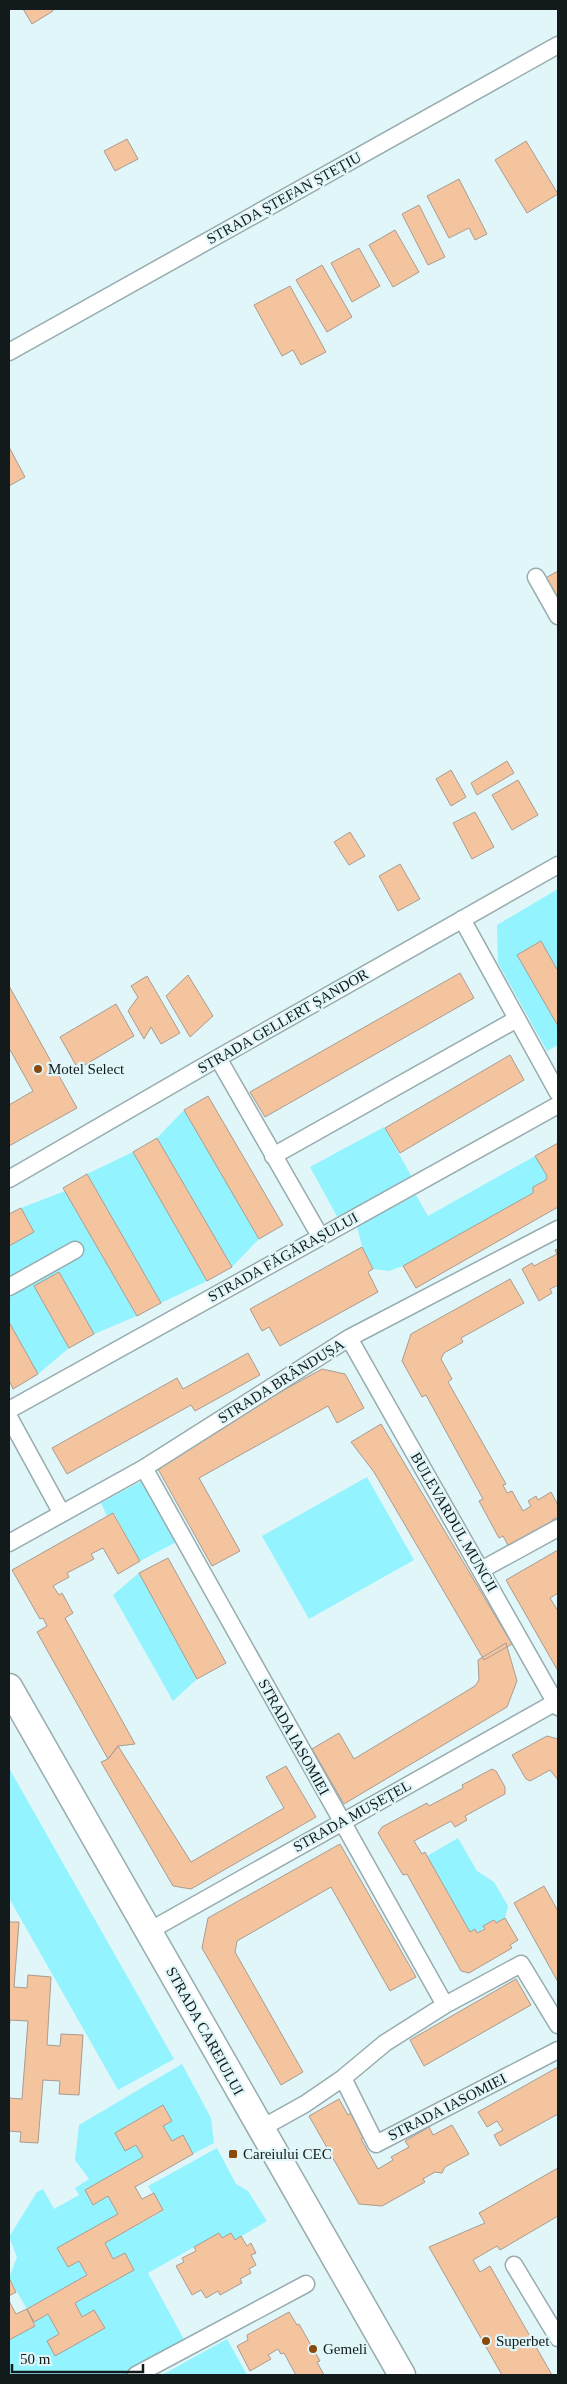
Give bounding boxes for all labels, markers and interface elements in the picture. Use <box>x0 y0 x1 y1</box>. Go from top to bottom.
street label: STRADA ȘTEFAN ȘTEȚIU <box>204 149 365 248</box>
street label: STRADA GELLERT ȘANDOR <box>195 966 371 1077</box>
place label: Motel Select <box>48 1061 125 1077</box>
marker: Motel Select <box>32 1063 44 1075</box>
street label: STRADA FĂGĂRAȘULUI <box>205 1209 361 1306</box>
street label: STRADA BRÂNDUȘA <box>215 1336 348 1427</box>
street label: BULEVARDUL MUNCII <box>408 1450 500 1594</box>
street label: STRADA IASOMIEI <box>255 1676 333 1798</box>
street label: STRADA MUȘEȚEL <box>290 1777 414 1856</box>
street label: STRADA CAREIULUI <box>163 1964 247 2098</box>
street label: STRADA IASOMIEI <box>385 2070 509 2144</box>
place label: Careiului CEC <box>243 2146 332 2162</box>
marker: Careiului CEC <box>227 2148 239 2160</box>
place label: Superbet <box>496 2333 550 2349</box>
marker: Superbet <box>480 2335 492 2347</box>
place label: Gemeli <box>323 2341 367 2357</box>
scale bar <box>12 2342 144 2374</box>
marker: Gemeli <box>307 2343 319 2355</box>
text: 50 m <box>20 2351 51 2367</box>

